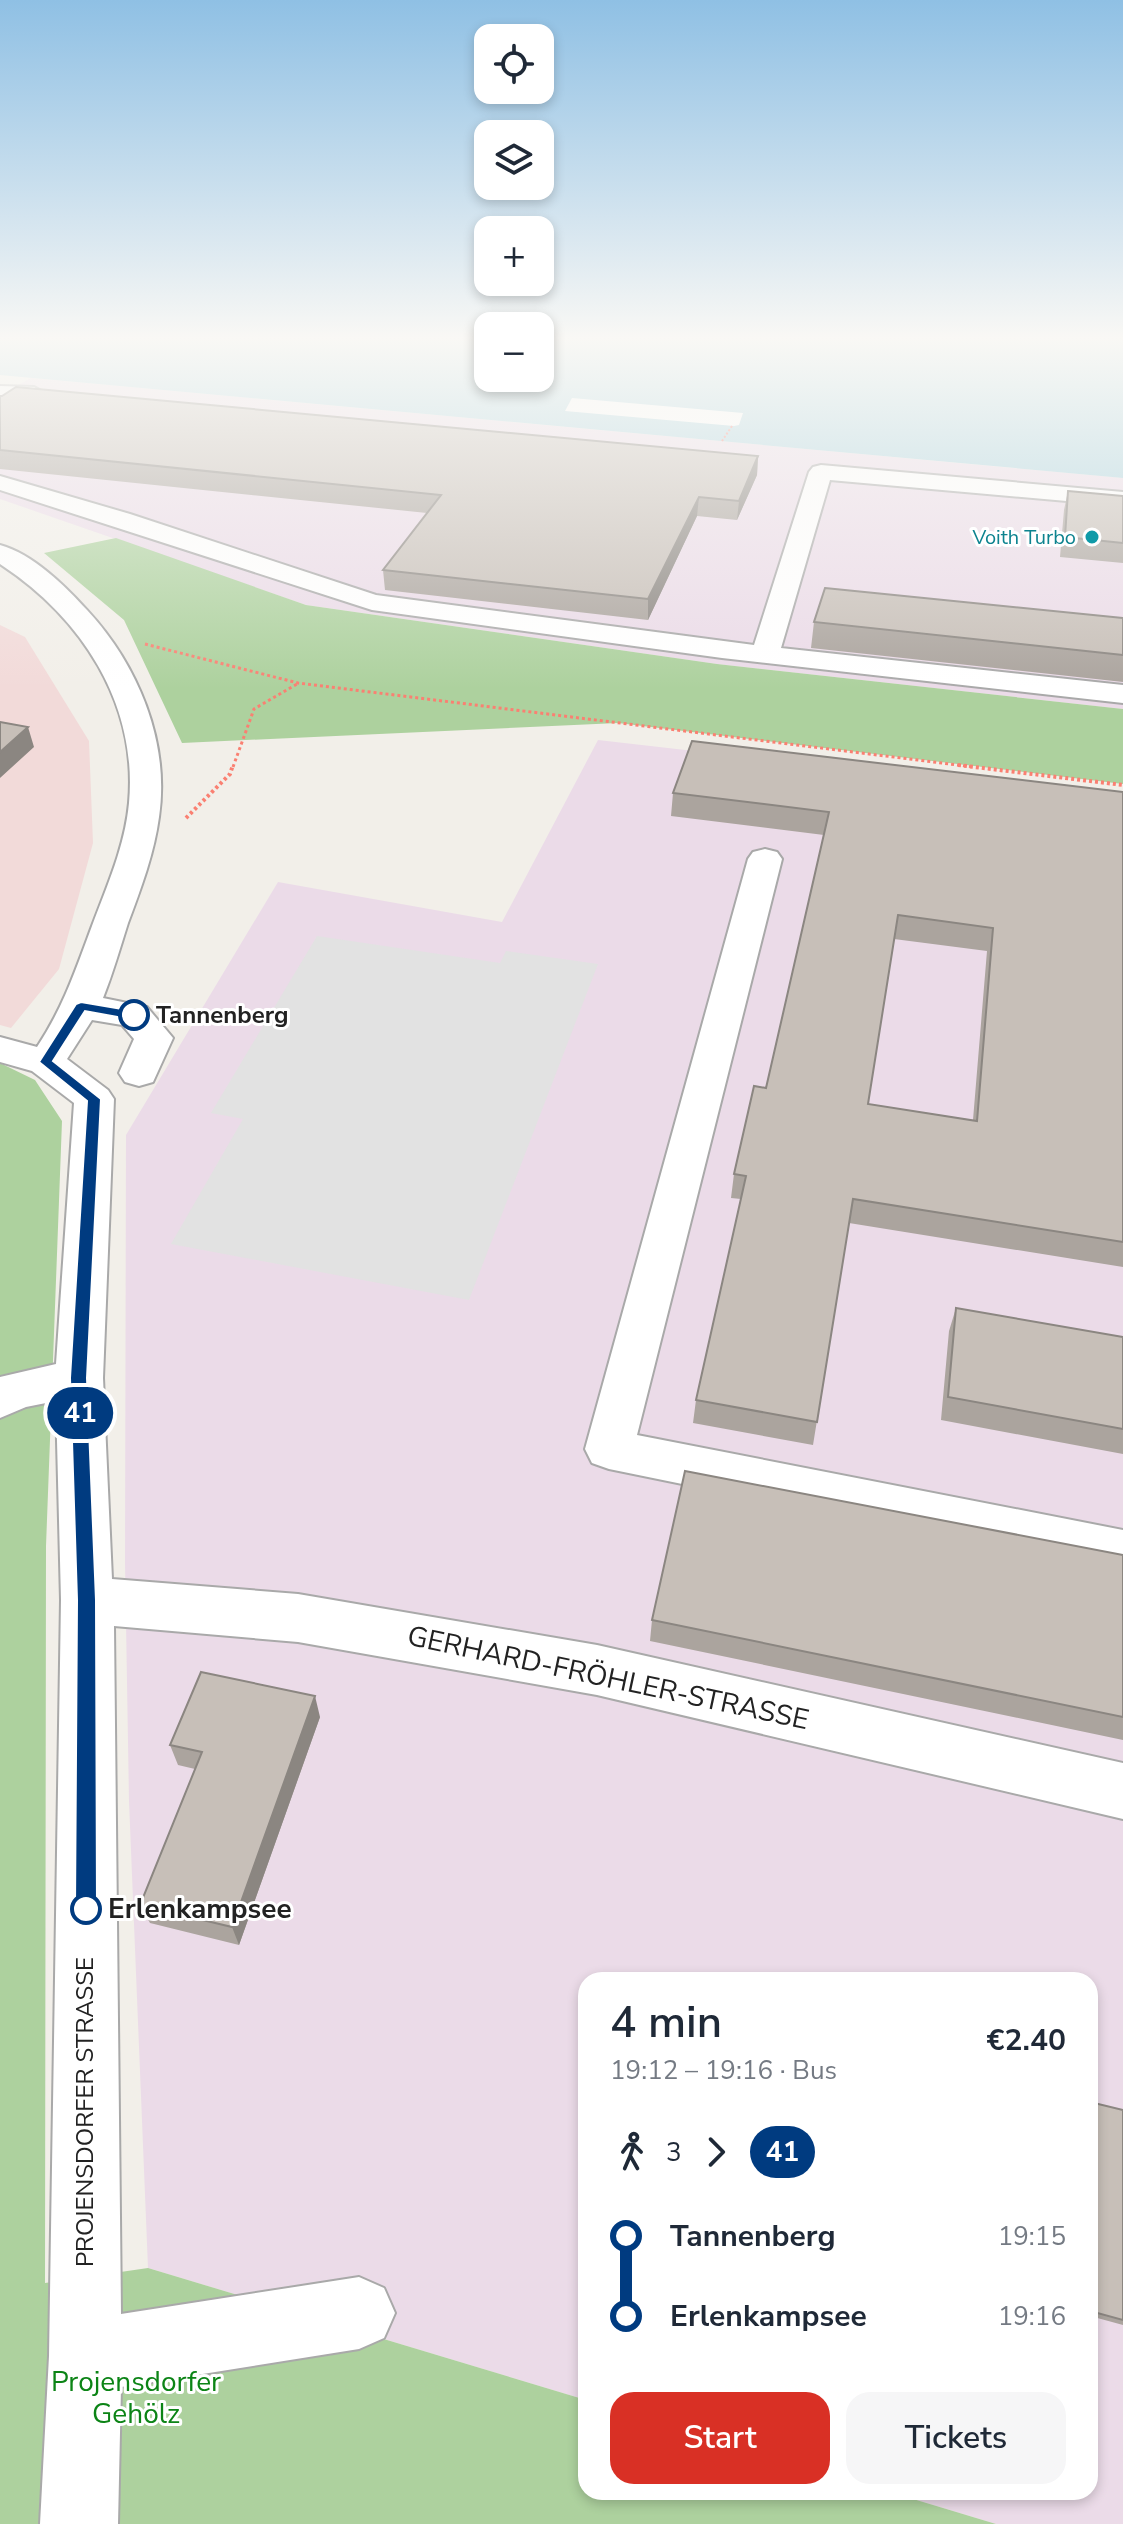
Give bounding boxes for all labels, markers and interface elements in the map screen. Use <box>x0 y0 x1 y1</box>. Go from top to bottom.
map controls <box>474 24 554 392</box>
button: locate <box>474 24 554 104</box>
button: layers <box>474 120 554 200</box>
button: + <box>474 216 554 296</box>
button: − <box>474 312 554 392</box>
place label: Voith Turbo <box>971 524 1076 551</box>
marker: Voith Turbo <box>1083 528 1101 546</box>
place label: Tannenberg <box>156 999 288 1031</box>
marker: Tannenberg <box>119 1000 149 1030</box>
line badge: 41 <box>44 1387 116 1439</box>
text: 41 <box>63 1394 97 1432</box>
street label: GERHARD-FRÖHLER-STRASSE <box>404 1617 812 1739</box>
place label: Erlenkampsee <box>108 1890 292 1928</box>
marker: Erlenkampsee <box>71 1894 101 1924</box>
street label: PROJENSDORFER STRASSE <box>69 1957 101 2267</box>
text: 4 min <box>610 1993 722 2053</box>
text: €2.40 <box>987 2020 1066 2061</box>
text: 19:12 – 19:16 · Bus <box>610 2053 837 2088</box>
icon: walk <box>610 2130 654 2174</box>
icon: forward <box>694 2130 738 2174</box>
text: 41 <box>766 2133 799 2171</box>
text: 3 <box>666 2135 682 2170</box>
text: Tannenberg <box>670 2216 836 2257</box>
text: 19:15 <box>998 2219 1066 2254</box>
text: Erlenkampsee <box>670 2296 867 2337</box>
text: 19:16 <box>998 2299 1066 2334</box>
park label: Projensdorfer Gehölz <box>51 2363 221 2433</box>
button: Start <box>610 2392 830 2484</box>
button: Tickets <box>846 2392 1066 2484</box>

